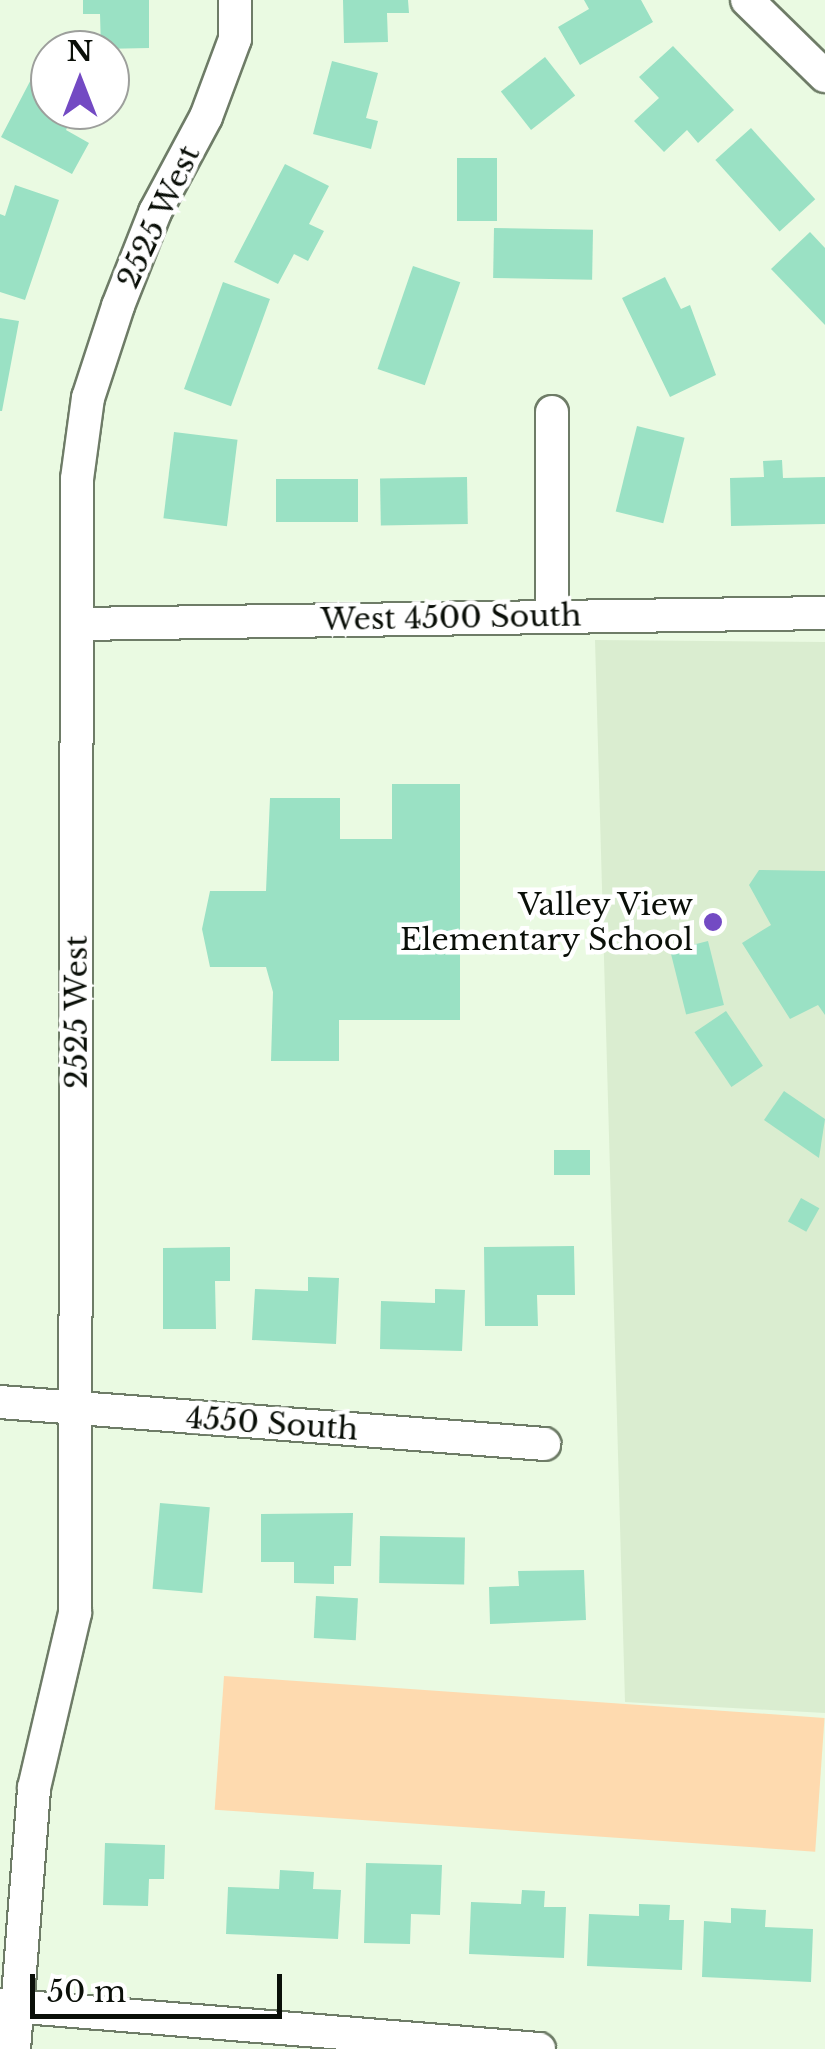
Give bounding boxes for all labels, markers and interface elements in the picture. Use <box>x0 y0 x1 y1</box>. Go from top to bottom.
north arrow <box>30 30 130 130</box>
text: N <box>67 34 93 69</box>
street label: 2525 West <box>110 139 208 295</box>
street label: West 4500 South <box>320 598 582 638</box>
place label: Valley View Elementary School <box>399 887 693 958</box>
marker: Valley View Elementary School <box>702 911 724 933</box>
street label: 2525 West <box>59 935 95 1089</box>
street label: 4550 South <box>185 1400 359 1448</box>
scale bar <box>35 1954 288 2016</box>
text: 50 m <box>47 1973 126 2010</box>

